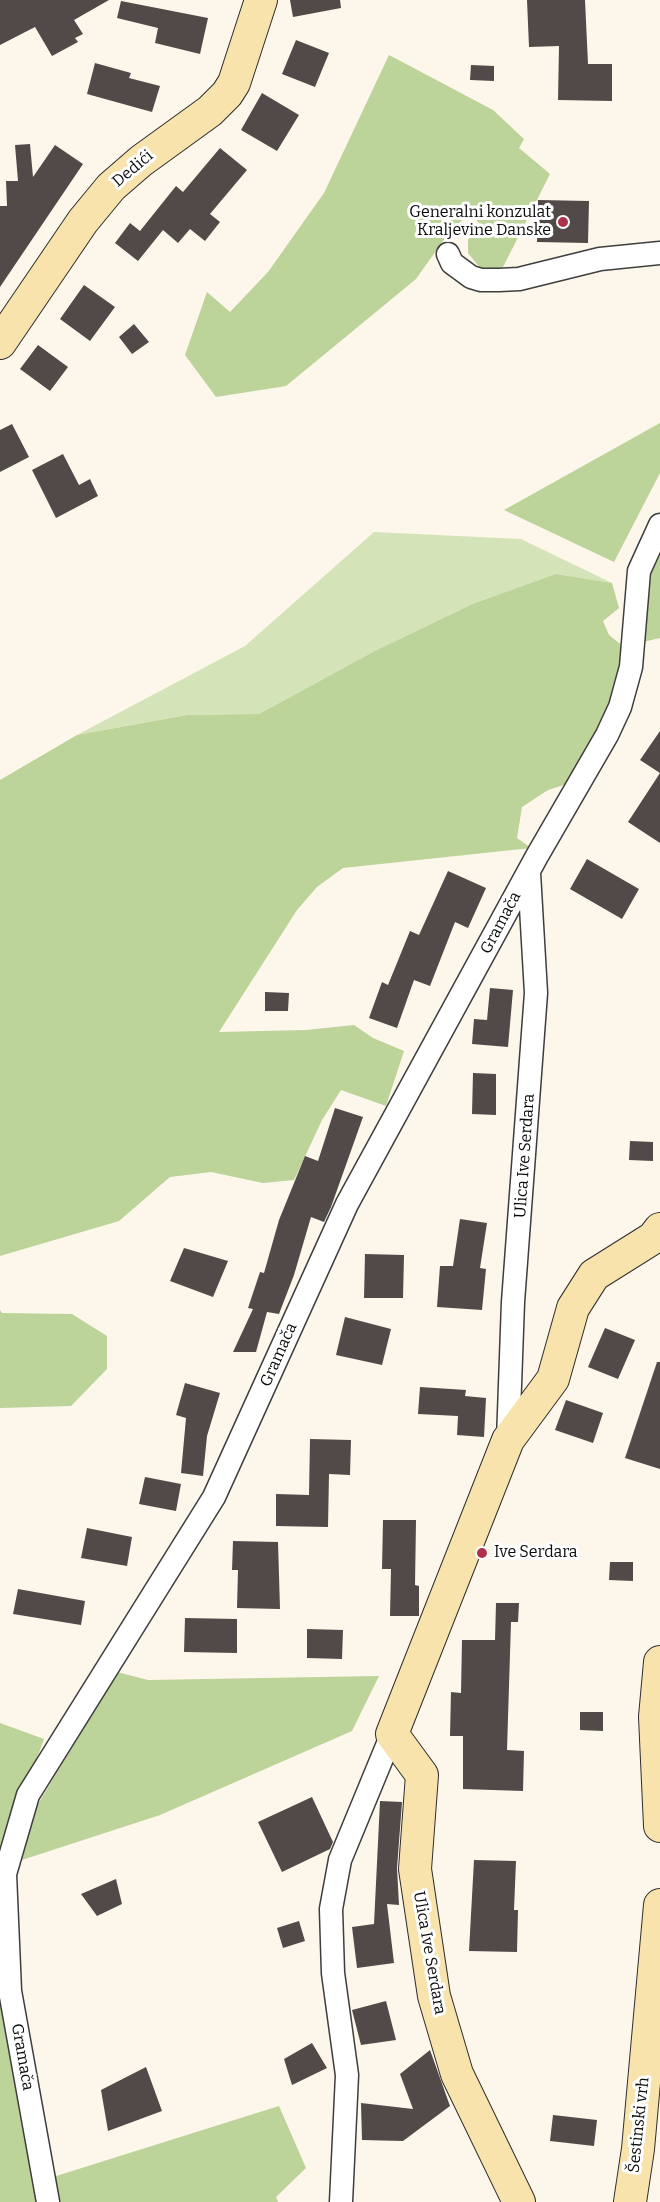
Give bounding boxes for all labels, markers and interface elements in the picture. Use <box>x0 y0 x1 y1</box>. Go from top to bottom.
street label: Dedići <box>109 146 157 192</box>
place label: Generalni konzulat Kraljevine Danske <box>409 203 551 241</box>
marker: Generalni konzulat Kraljevine Danske <box>556 215 570 229</box>
street label: Gramača <box>477 889 525 957</box>
street label: Ulica Ive Serdara <box>511 1093 539 1219</box>
street label: Gramača <box>256 1320 302 1390</box>
place label: Ive Serdara <box>494 1543 578 1563</box>
marker: Ive Serdara <box>475 1546 489 1560</box>
street label: Ulica Ive Serdara <box>409 1890 449 2016</box>
street label: Gramača <box>7 2022 37 2092</box>
street label: Šestinski vrh <box>624 2076 654 2174</box>

